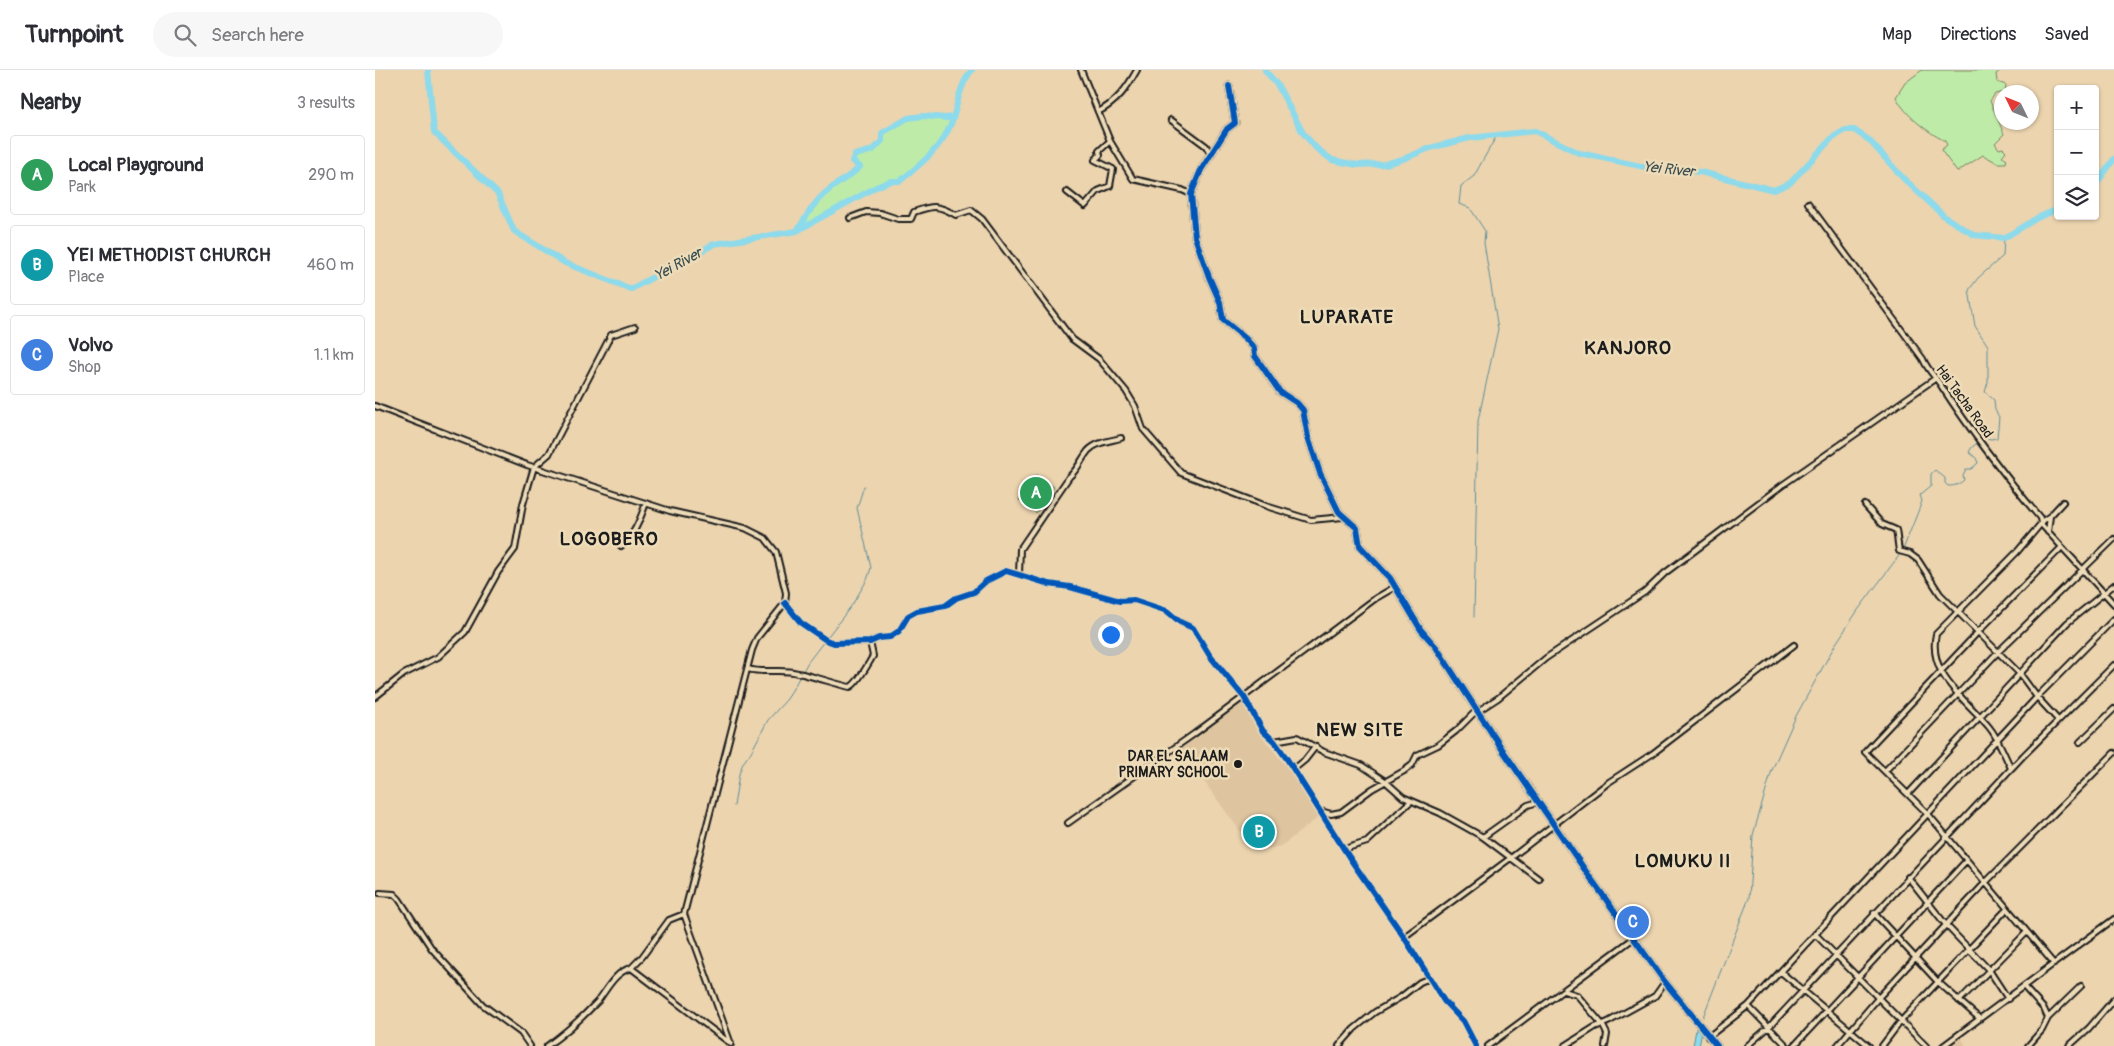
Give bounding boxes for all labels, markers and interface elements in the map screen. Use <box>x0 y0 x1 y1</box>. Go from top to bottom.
search box <box>153 12 503 57</box>
text: Turnpoint <box>25 20 123 49</box>
icon: search <box>171 21 199 49</box>
text: Search here <box>211 23 304 47</box>
text: Map <box>1882 23 1912 46</box>
text: Directions <box>1940 23 2016 46</box>
text: Saved <box>2044 23 2089 46</box>
north arrow <box>1994 85 2039 130</box>
map controls <box>2054 85 2099 220</box>
button: + <box>2054 85 2099 130</box>
text: Nearby <box>20 89 81 116</box>
text: 3 results <box>297 93 355 113</box>
button: − <box>2054 130 2099 175</box>
text: Local Playground <box>68 153 204 177</box>
water label: Yei River <box>1642 157 1697 182</box>
text: A <box>32 165 42 185</box>
text: 290 m <box>308 165 354 185</box>
button: layers <box>2054 175 2099 220</box>
text: Park <box>68 177 96 197</box>
text: YEI METHODIST CHURCH <box>68 243 271 267</box>
water label: Yei River <box>651 243 707 285</box>
text: B <box>32 255 42 275</box>
text: 460 m <box>307 255 354 275</box>
text: Place <box>68 267 104 287</box>
district label: LUPARATE <box>1300 305 1394 329</box>
text: Volvo <box>68 333 113 357</box>
district label: KANJORO <box>1584 336 1672 360</box>
text: C <box>32 345 42 365</box>
text: 1.1 km <box>314 345 354 365</box>
text: Shop <box>68 357 101 377</box>
street label: Hai Tacha Road <box>1932 361 1997 441</box>
pin: A <box>1020 474 1052 512</box>
district label: LOGOBERO <box>559 527 659 551</box>
your location <box>1098 622 1124 648</box>
district label: NEW SITE <box>1316 718 1404 742</box>
place label: DAR EL SALAAM PRIMARY SCHOOL <box>1118 748 1228 781</box>
marker: DAR EL SALAAM PRIMARY SCHOOL <box>1232 758 1244 770</box>
pin: B <box>1243 813 1275 851</box>
district label: LOMUKU II <box>1635 849 1731 873</box>
pin: C <box>1617 903 1649 941</box>

